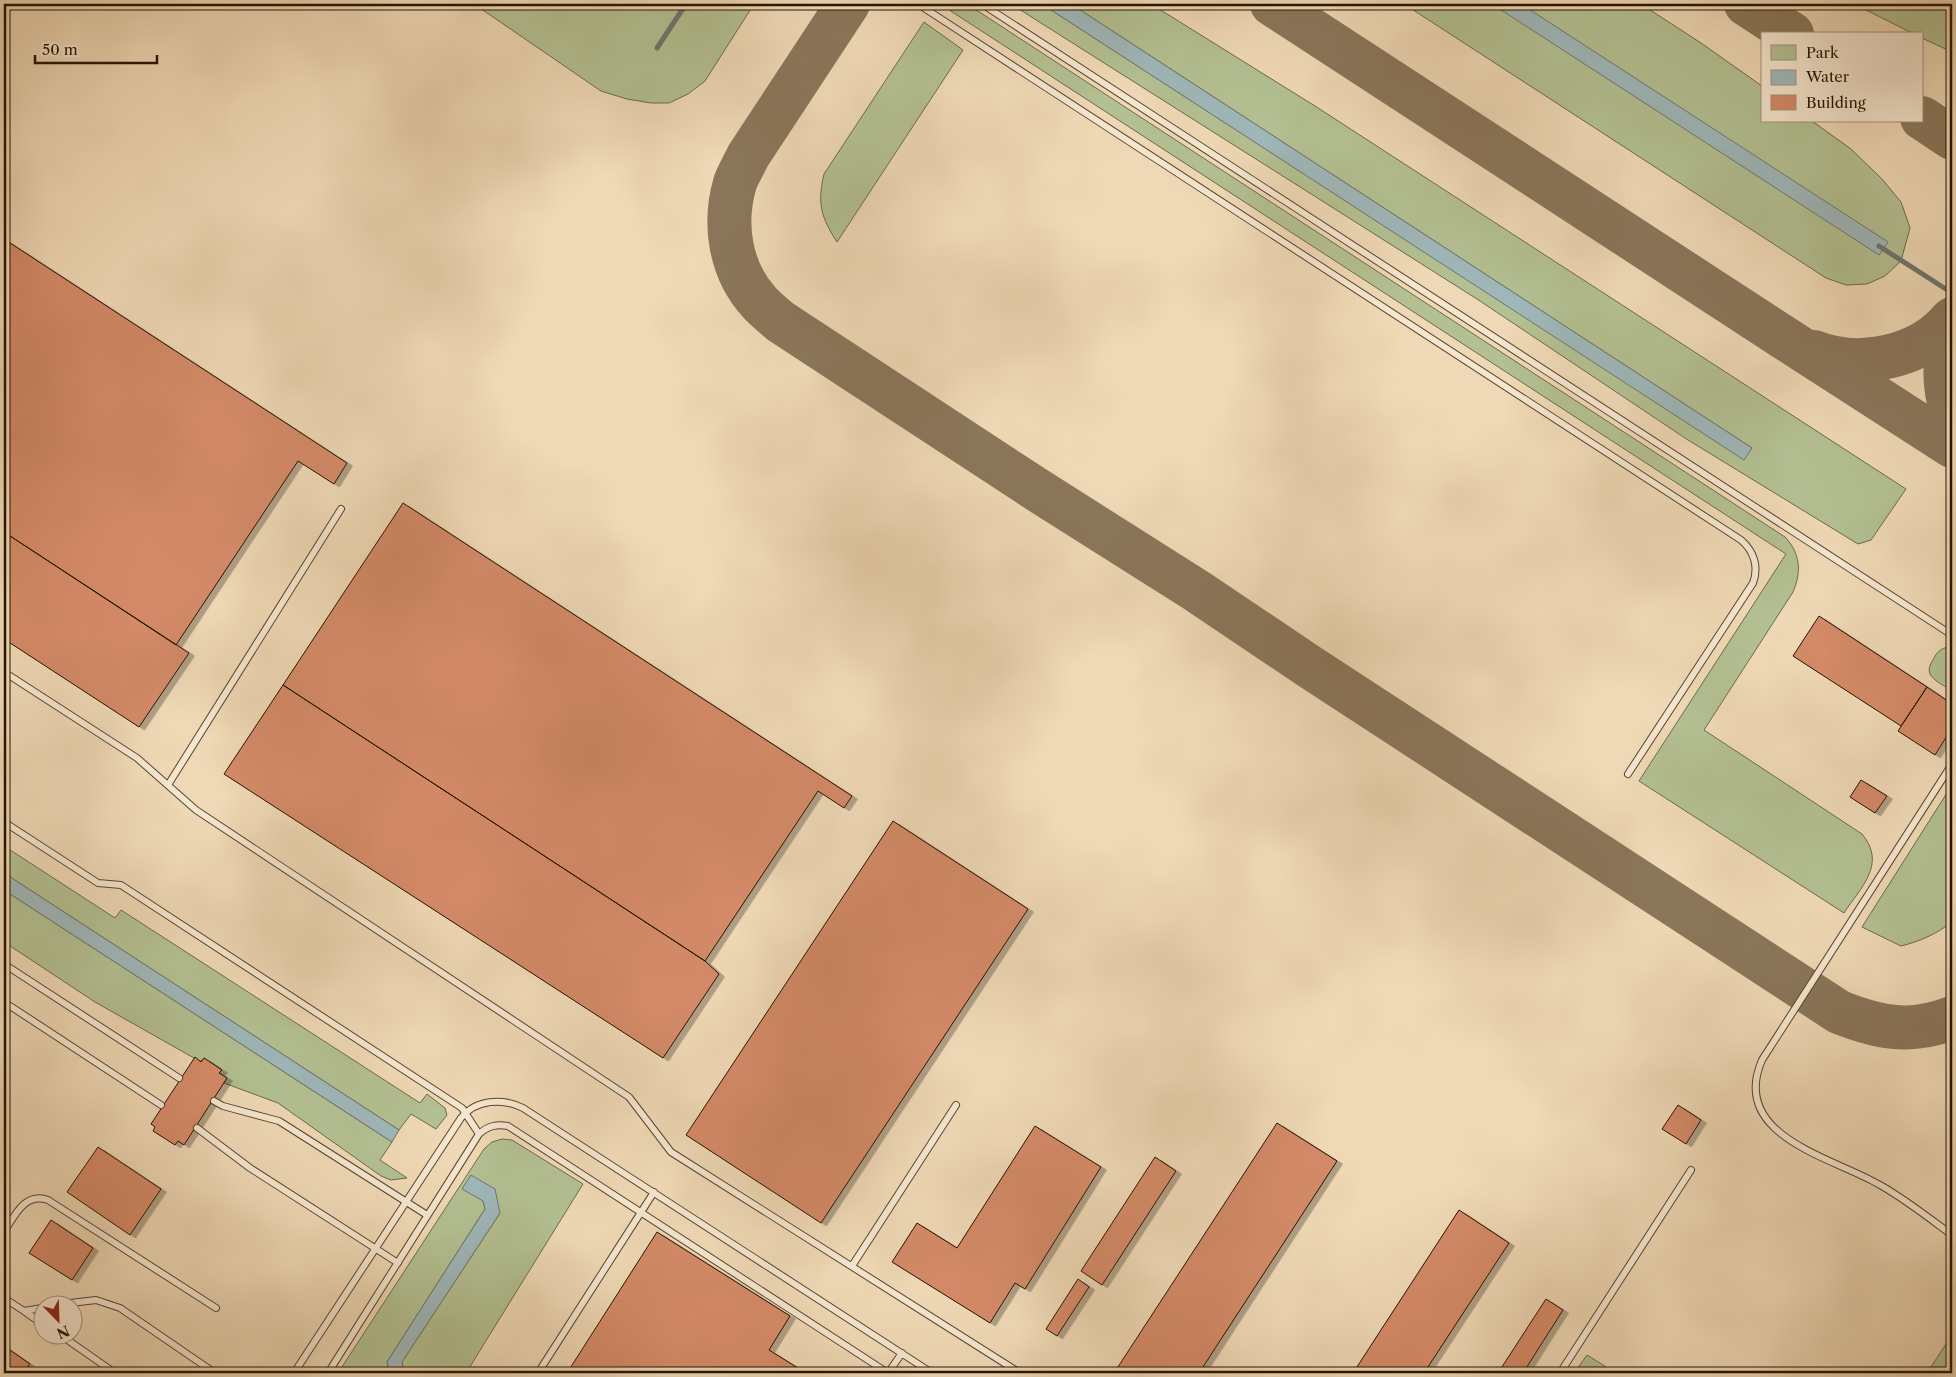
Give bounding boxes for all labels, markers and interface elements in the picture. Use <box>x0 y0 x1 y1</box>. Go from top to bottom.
scale bar <box>35 32 158 64</box>
legend <box>1761 32 1924 122</box>
text: 50 m <box>42 40 78 59</box>
text: Park <box>1806 43 1840 62</box>
text: Water <box>1805 67 1850 86</box>
text: Building <box>1806 93 1866 112</box>
north arrow <box>32 1294 82 1344</box>
text: N <box>54 1321 72 1343</box>

